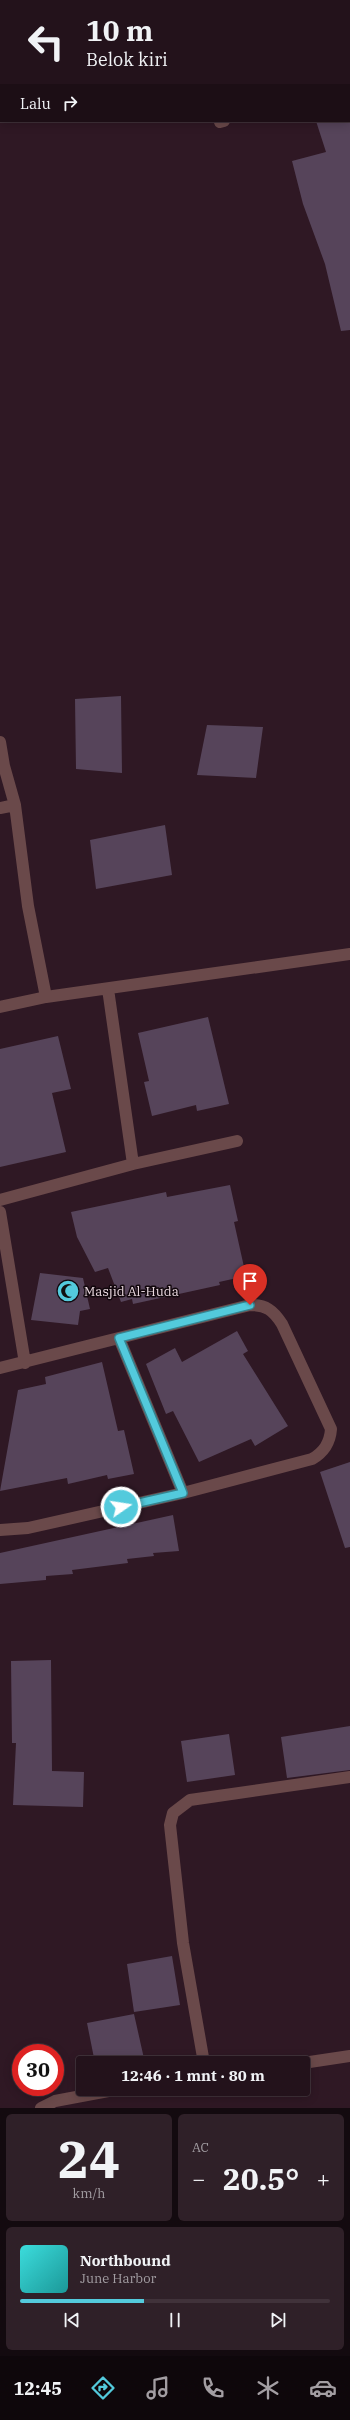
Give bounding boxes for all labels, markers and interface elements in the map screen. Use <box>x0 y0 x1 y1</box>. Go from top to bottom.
text: 10 m <box>86 12 153 49</box>
icon: left <box>20 16 72 68</box>
text: Belok kiri <box>86 48 168 71</box>
icon: right <box>59 92 81 114</box>
text: Lalu <box>20 94 51 113</box>
pin <box>233 1264 267 1305</box>
icon: arrive <box>239 1270 261 1292</box>
mosque icon: Masjid Al-Huda <box>55 1278 81 1304</box>
place label: Masjid Al-Huda <box>84 1283 179 1300</box>
position arrow <box>100 1486 142 1528</box>
speed limit sign: 30 <box>12 2044 64 2096</box>
text: 12:46 · 1 mnt · 80 m <box>121 2066 265 2085</box>
text: 24 <box>58 2125 120 2192</box>
text: AC <box>192 2139 209 2156</box>
text: 20.5° <box>223 2159 299 2198</box>
text: − <box>192 2164 205 2193</box>
text: + <box>317 2164 330 2193</box>
text: km/h <box>73 2185 105 2202</box>
text: Northbound <box>80 2251 171 2270</box>
text: June Harbor <box>80 2270 156 2287</box>
icon: previous <box>61 2309 83 2331</box>
icon: pause <box>164 2309 186 2331</box>
icon: next <box>267 2309 289 2331</box>
icon: directions <box>89 2374 117 2402</box>
icon: music <box>144 2374 172 2402</box>
icon: phone <box>199 2374 227 2402</box>
icon: climate <box>254 2374 282 2402</box>
icon: car <box>309 2374 337 2402</box>
text: 12:45 <box>13 2377 62 2400</box>

